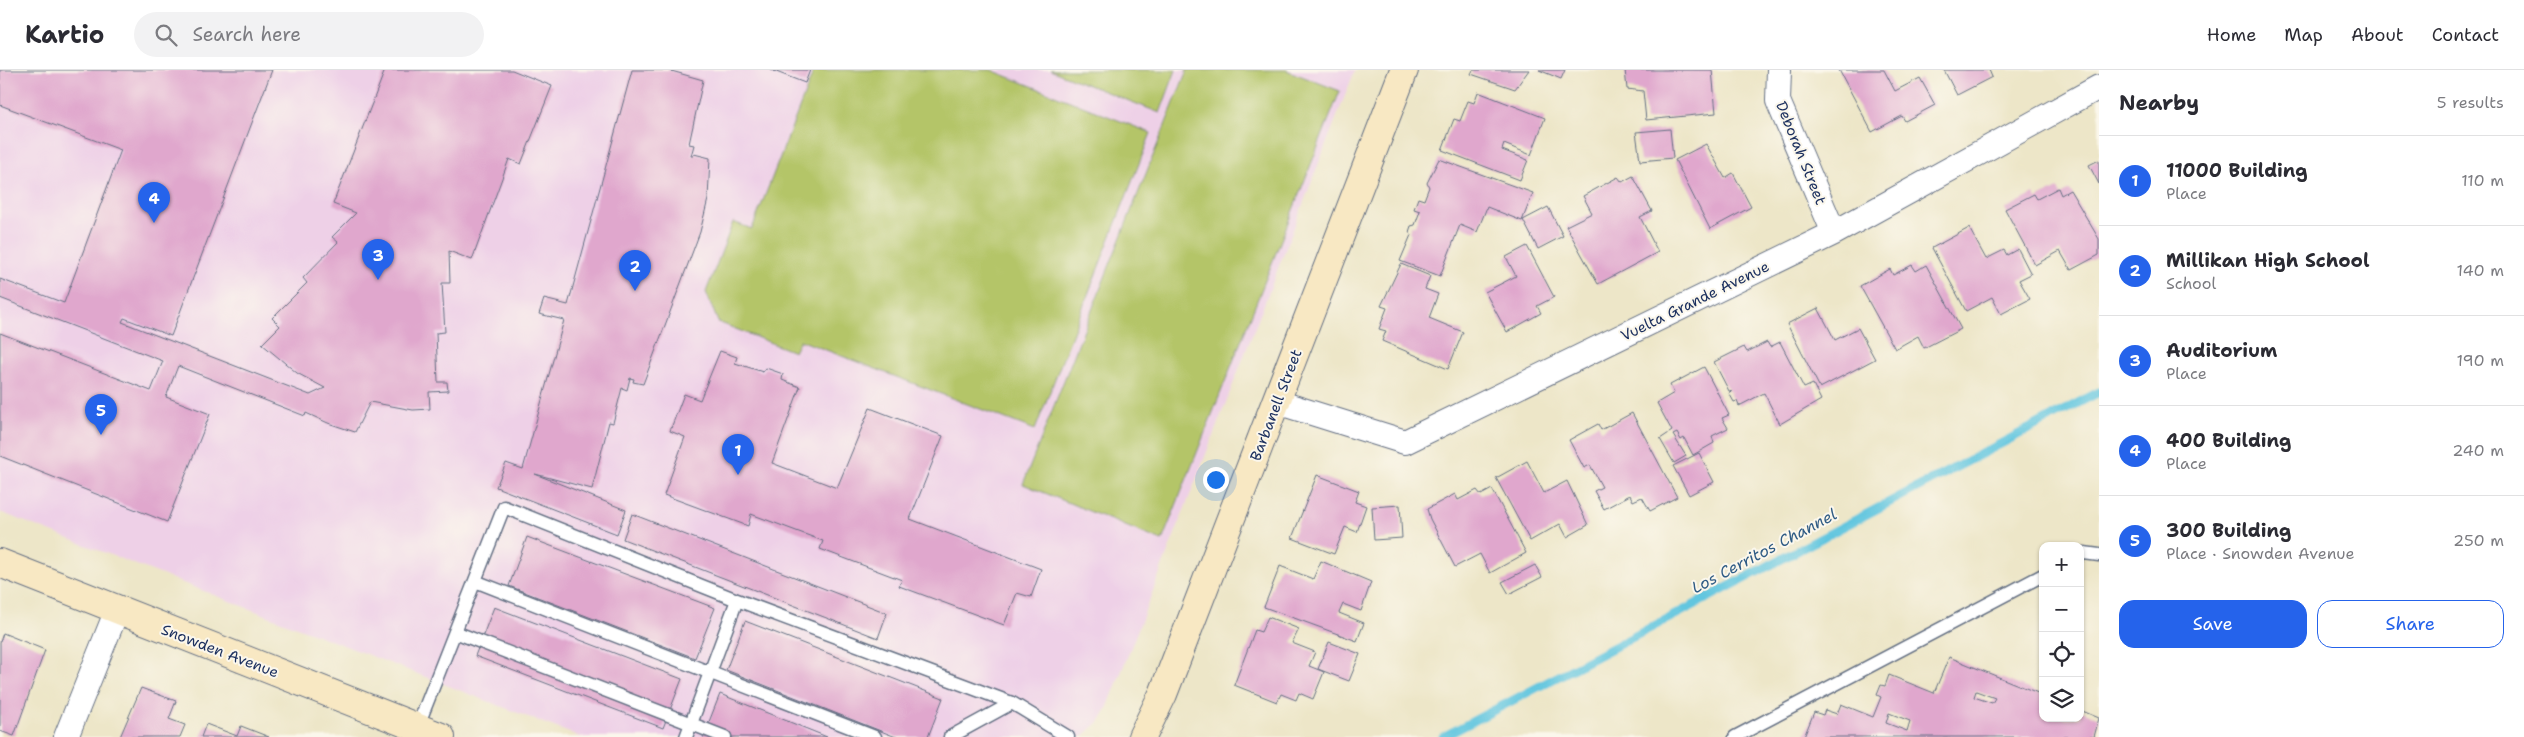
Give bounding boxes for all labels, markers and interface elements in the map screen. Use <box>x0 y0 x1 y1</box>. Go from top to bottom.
search box <box>134 12 484 57</box>
text: Kartio <box>25 19 104 51</box>
icon: search <box>152 21 180 49</box>
text: Search here <box>192 22 301 47</box>
text: Home <box>2207 23 2256 47</box>
text: Map <box>2284 23 2323 47</box>
text: About <box>2351 23 2404 47</box>
text: Contact <box>2432 23 2499 47</box>
text: Nearby <box>2119 89 2199 117</box>
text: 5 results <box>2437 92 2504 113</box>
street label: Deborah Street <box>1771 98 1831 208</box>
text: 11000 Building <box>2166 158 2308 183</box>
text: 1 <box>2131 170 2139 191</box>
text: 110 m <box>2461 170 2504 191</box>
pin: 4 <box>138 182 170 223</box>
text: Place <box>2166 183 2207 204</box>
pin: 3 <box>362 239 394 280</box>
text: Millikan High School <box>2166 248 2369 273</box>
pin: 2 <box>619 250 651 291</box>
street label: Vuelta Grande Avenue <box>1617 256 1773 346</box>
text: 2 <box>2129 260 2141 281</box>
text: 140 m <box>2457 260 2504 281</box>
text: School <box>2166 273 2216 294</box>
text: Auditorium <box>2166 338 2277 363</box>
street label: Barbanell Street <box>1245 346 1307 464</box>
text: 3 <box>2129 350 2141 371</box>
text: 190 m <box>2457 350 2504 371</box>
text: Place <box>2166 363 2207 384</box>
pin: 5 <box>85 394 117 435</box>
text: 400 Building <box>2166 428 2291 453</box>
pin: 1 <box>722 434 754 475</box>
text: 4 <box>2129 440 2141 461</box>
text: 240 m <box>2452 440 2504 461</box>
text: Place <box>2166 453 2207 474</box>
your location <box>1203 467 1229 493</box>
water label: Los Cerritos Channel <box>1688 504 1840 598</box>
text: 300 Building <box>2166 518 2291 543</box>
text: 5 <box>2130 530 2140 551</box>
text: 250 m <box>2453 530 2504 551</box>
map controls <box>2039 542 2084 722</box>
button: + <box>2039 542 2084 587</box>
text: Place · Snowden Avenue <box>2166 543 2354 564</box>
button: − <box>2039 587 2084 632</box>
button: Save <box>2119 600 2307 648</box>
button: Share <box>2317 600 2504 648</box>
street label: Snowden Avenue <box>159 619 281 683</box>
button: locate <box>2039 632 2084 677</box>
button: layers <box>2039 677 2084 722</box>

